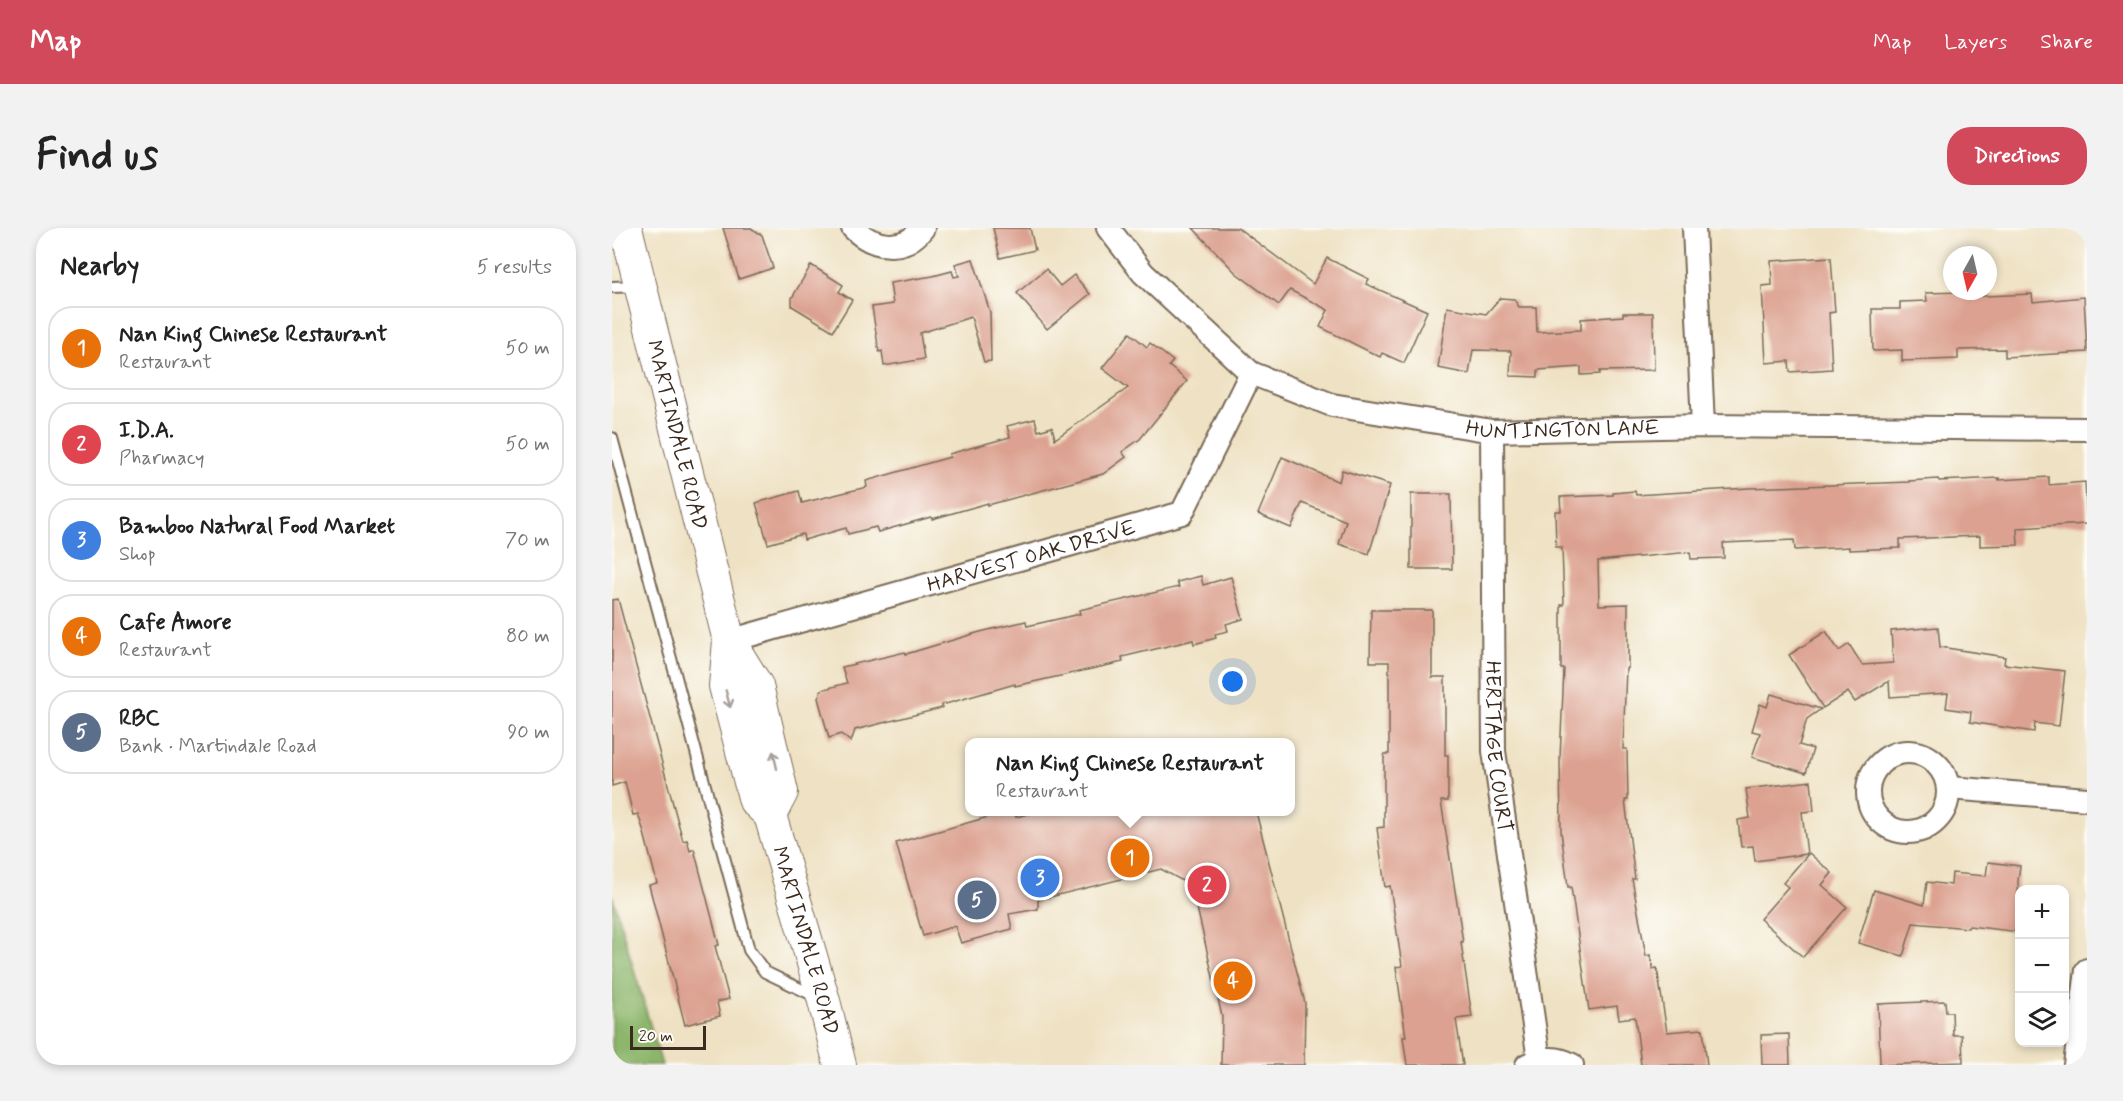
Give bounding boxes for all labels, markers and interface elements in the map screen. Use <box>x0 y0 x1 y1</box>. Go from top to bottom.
text: Map <box>30 24 81 61</box>
text: Map <box>1873 28 1911 56</box>
text: Layers <box>1944 28 2007 56</box>
text: Share <box>2040 28 2093 56</box>
button: Directions <box>1947 127 2087 185</box>
text: Find us <box>36 129 158 184</box>
north arrow <box>1943 246 1997 300</box>
text: Nearby <box>60 250 139 284</box>
text: 5 results <box>477 254 552 281</box>
text: Nan King Chinese Restaurant <box>119 321 388 349</box>
text: 1 <box>77 335 86 362</box>
text: 50 m <box>505 335 550 362</box>
street label: MARTINDALE ROAD <box>639 337 714 533</box>
text: Restaurant <box>119 349 212 376</box>
street label: HUNTINGTON LANE <box>1464 414 1660 446</box>
text: I.D.A. <box>119 417 174 445</box>
text: 2 <box>77 431 86 458</box>
text: 50 m <box>505 431 550 458</box>
text: Pharmacy <box>119 445 205 472</box>
text: Bamboo Natural Food Market <box>119 513 395 541</box>
street label: HARVEST OAK DRIVE <box>924 514 1139 599</box>
text: 3 <box>77 527 86 554</box>
text: 70 m <box>505 527 550 554</box>
text: Shop <box>119 541 156 568</box>
text: Cafe Amore <box>119 609 232 637</box>
text: 4 <box>76 623 87 650</box>
text: 80 m <box>506 623 550 650</box>
text: Restaurant <box>119 637 212 664</box>
street label: HERITAGE COURT <box>1478 661 1519 834</box>
your location <box>1218 667 1247 696</box>
one-way arrow <box>723 689 734 708</box>
text: RBC <box>119 705 159 733</box>
text: 5 <box>76 719 88 746</box>
text: 90 m <box>507 719 550 746</box>
text: Bank · Martindale Road <box>119 733 317 760</box>
popup <box>965 738 1295 816</box>
text: Nan King Chinese Restaurant <box>996 750 1264 778</box>
one-way arrow <box>768 751 780 770</box>
text: Restaurant <box>996 778 1089 805</box>
pin: 1 <box>1110 836 1150 880</box>
street label: MARTINDALE ROAD <box>765 843 845 1038</box>
pin: 3 <box>1020 856 1060 900</box>
pin: 2 <box>1188 862 1226 908</box>
pin: 5 <box>958 878 997 922</box>
map controls <box>2015 885 2069 1047</box>
button: + <box>2015 885 2069 939</box>
button: − <box>2015 939 2069 993</box>
pin: 4 <box>1214 958 1252 1004</box>
button: layers <box>2015 993 2069 1047</box>
scale bar <box>630 1023 706 1050</box>
text: 20 m <box>639 1026 673 1047</box>

